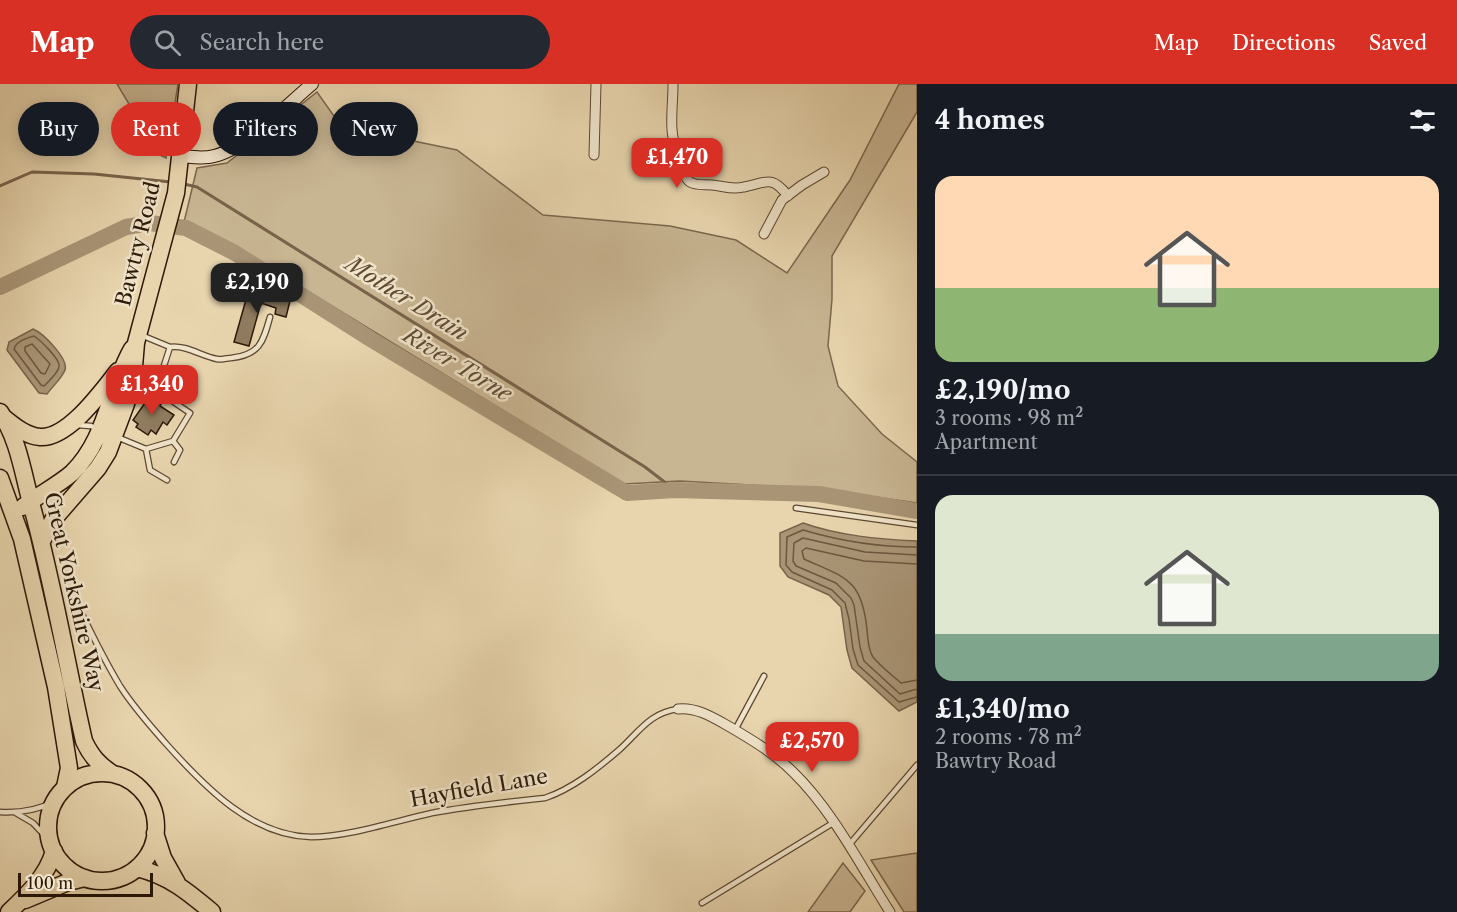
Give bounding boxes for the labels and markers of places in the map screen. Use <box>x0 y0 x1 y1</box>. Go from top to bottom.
pin: £1,470 <box>628 138 726 189</box>
pin: £2,190 <box>208 263 306 314</box>
pin: £1,340 <box>103 365 201 416</box>
pin: £2,570 <box>763 722 861 773</box>

